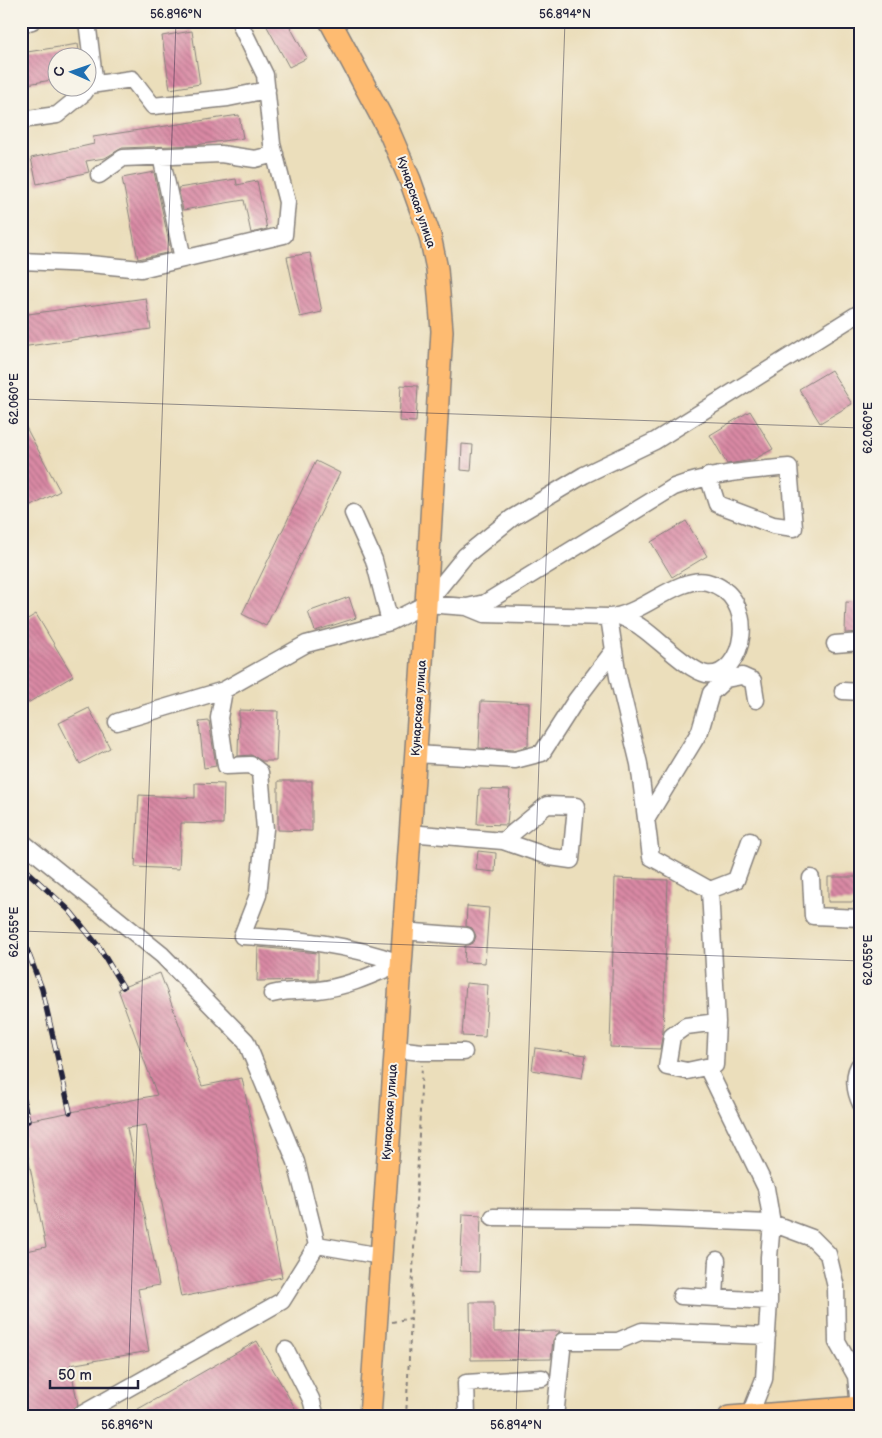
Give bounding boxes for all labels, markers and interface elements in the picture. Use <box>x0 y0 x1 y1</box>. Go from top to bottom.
text: 56.896°N <box>150 7 202 22</box>
text: 56.894°N <box>539 7 591 22</box>
north arrow <box>48 48 98 98</box>
text: С <box>51 66 68 77</box>
street label: Кунарская улица <box>393 154 439 250</box>
text: 62.060°E <box>7 373 22 425</box>
text: 62.060°E <box>861 402 876 454</box>
street label: Кунарская улица <box>408 659 430 757</box>
text: 62.055°E <box>7 906 22 957</box>
text: 62.055°E <box>861 934 876 985</box>
street label: Кунарская улица <box>379 1063 401 1161</box>
scale bar <box>50 1358 138 1390</box>
text: 50 m <box>58 1366 92 1385</box>
text: 56.896°N <box>101 1418 153 1433</box>
text: 56.894°N <box>490 1418 542 1433</box>

